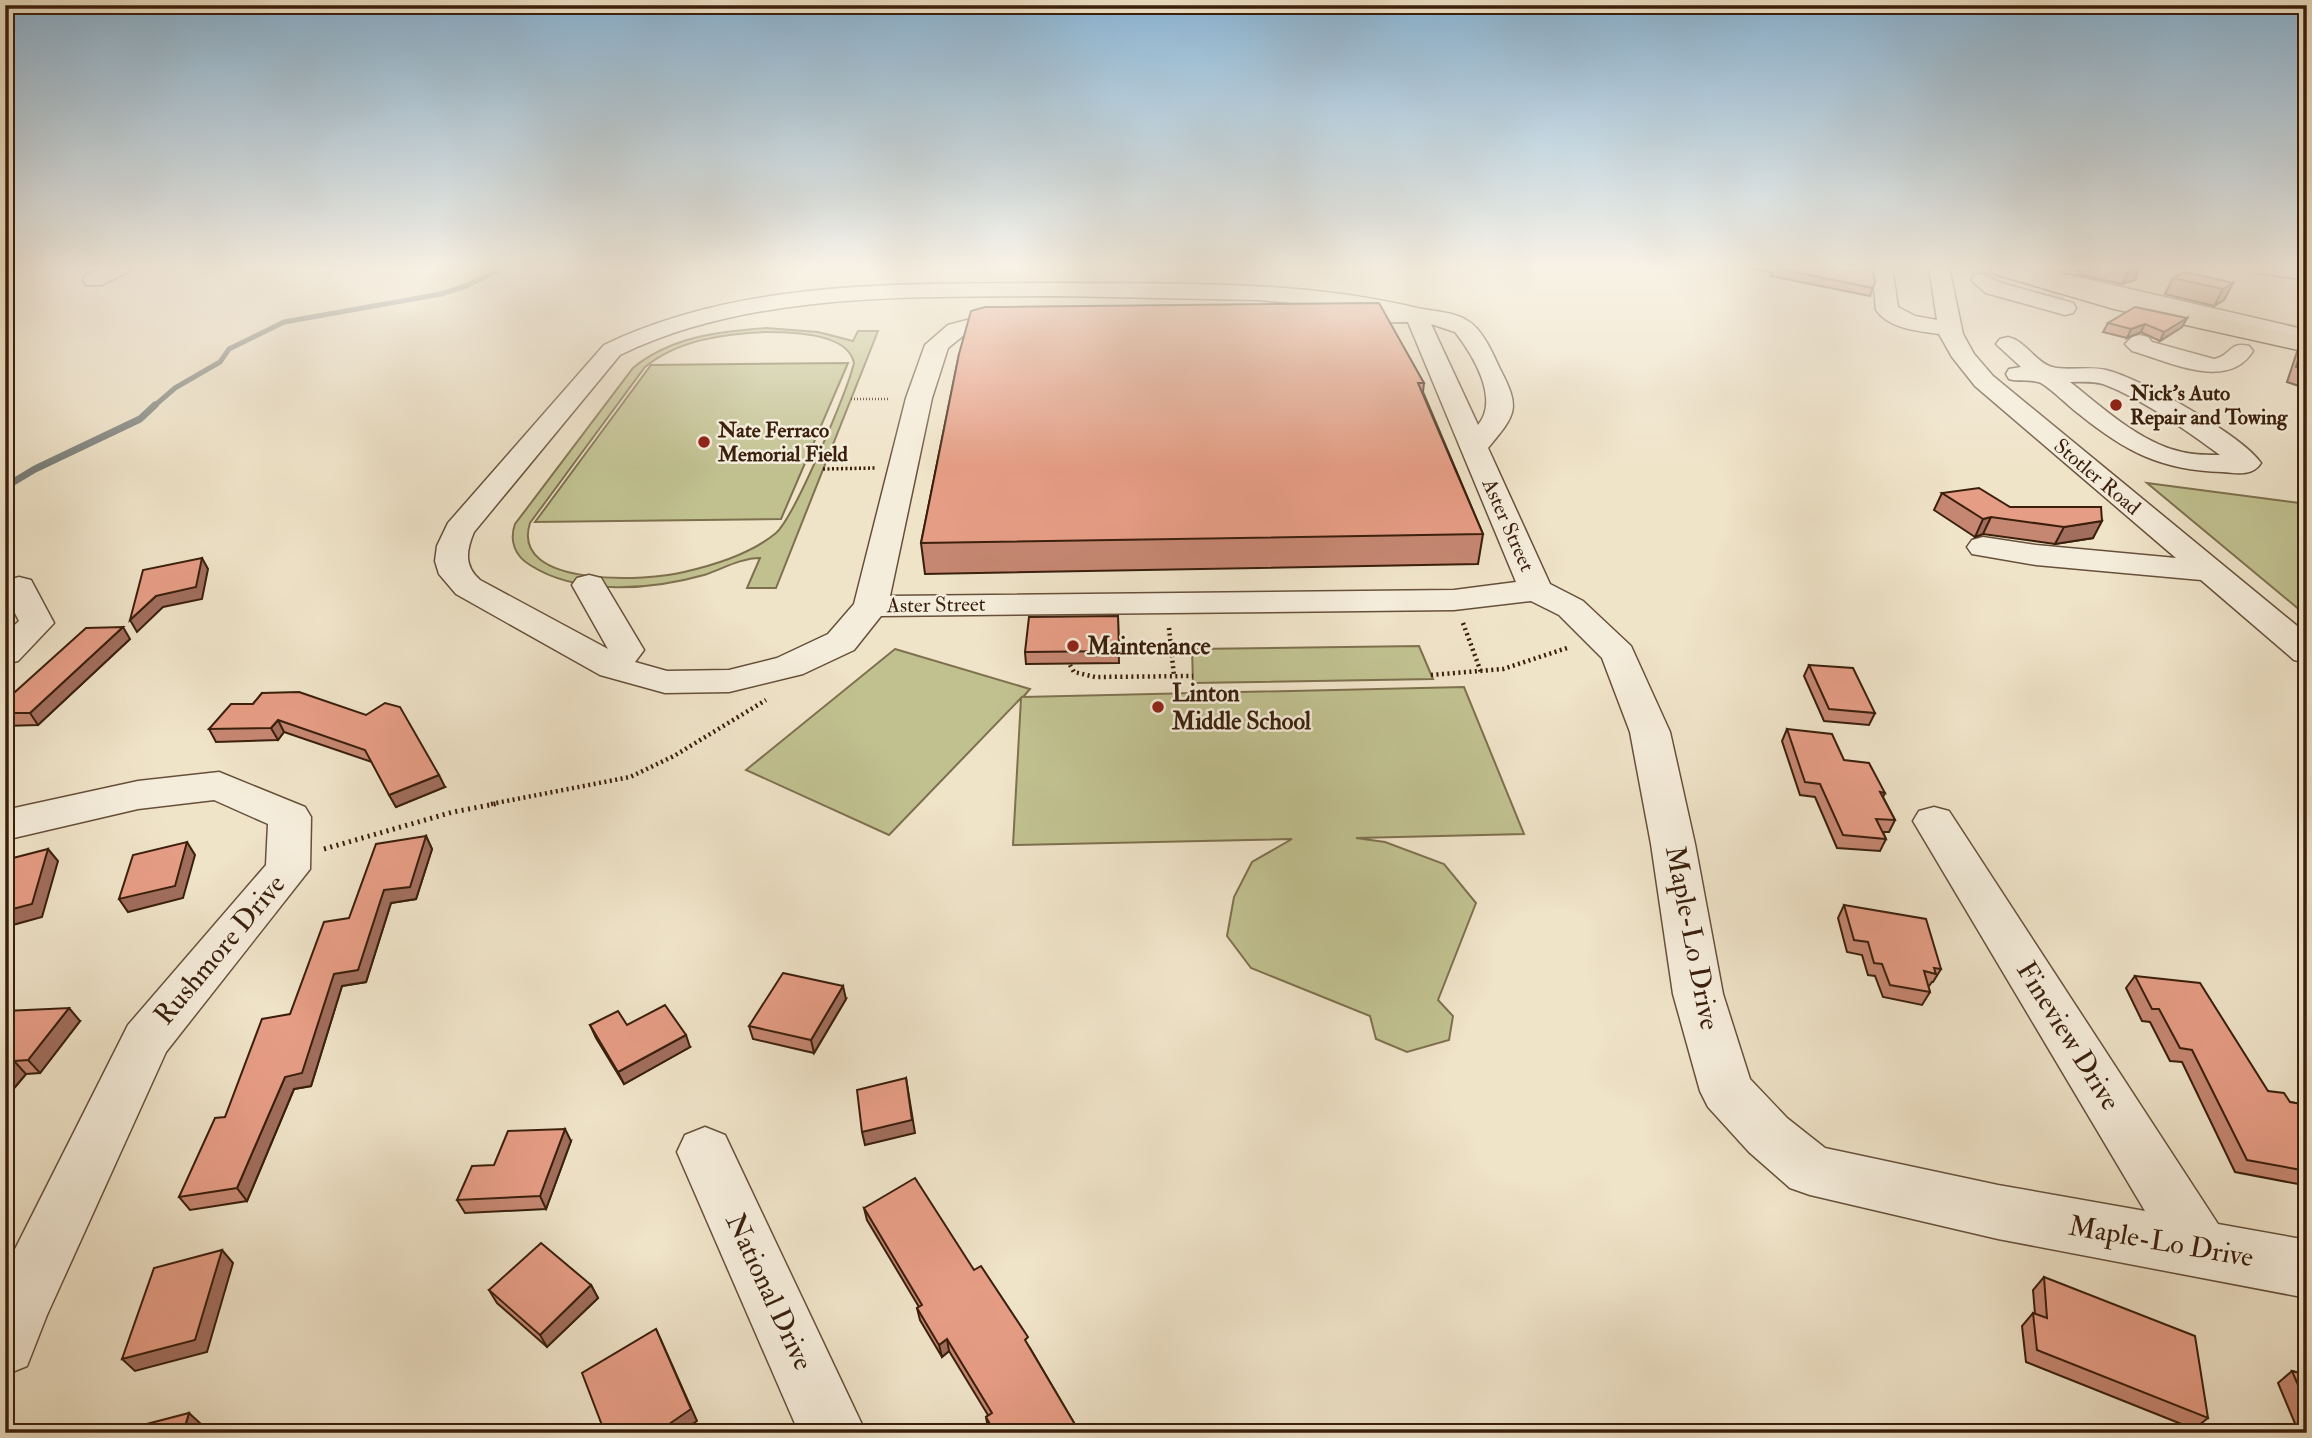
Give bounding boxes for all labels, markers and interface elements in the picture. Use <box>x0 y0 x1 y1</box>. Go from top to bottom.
place label: Nick's Auto Repair and Towing <box>2129 380 2288 431</box>
marker: Nick's Auto Repair and Towing <box>2108 397 2124 413</box>
place label: Nate Ferraco Memorial Field <box>717 417 848 468</box>
street label: Stotler Road <box>2048 433 2147 522</box>
marker: Nate Ferraco Memorial Field <box>696 434 712 450</box>
street label: Aster Street <box>1475 473 1541 576</box>
street label: Aster Street <box>885 591 986 619</box>
place label: Maintenance <box>1086 631 1211 662</box>
marker: Maintenance <box>1065 638 1081 654</box>
place label: Linton Middle School <box>1171 678 1312 737</box>
marker: Linton Middle School <box>1150 699 1166 715</box>
street label: Maple-Lo Drive <box>1657 843 1727 1033</box>
street label: Rushmore Drive <box>147 867 293 1032</box>
street label: Fineview Drive <box>2008 955 2128 1117</box>
street label: National Drive <box>717 1208 821 1376</box>
street label: Maple-Lo Drive <box>2066 1209 2256 1276</box>

